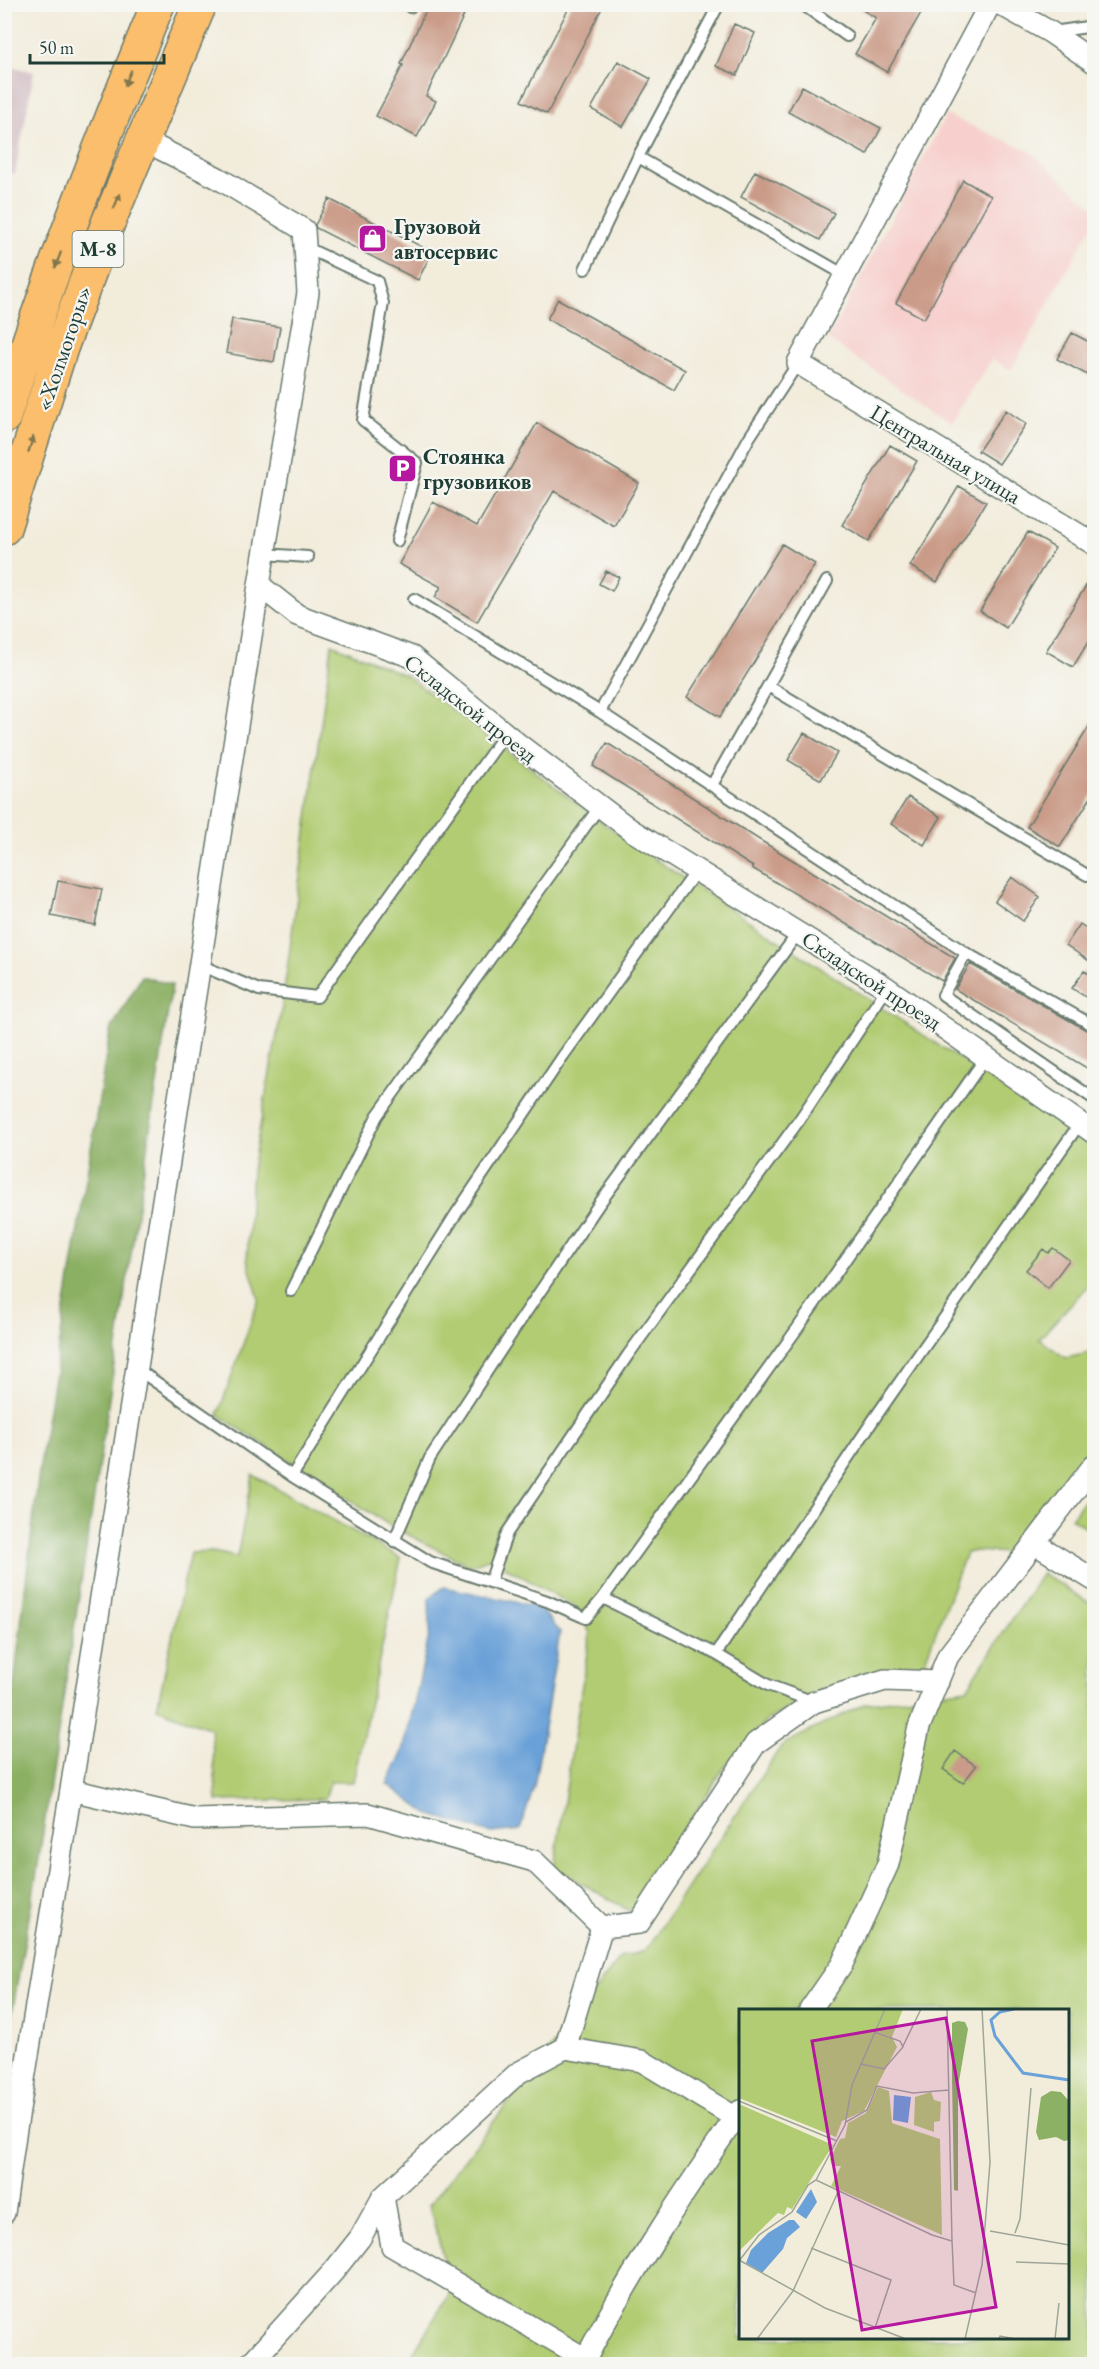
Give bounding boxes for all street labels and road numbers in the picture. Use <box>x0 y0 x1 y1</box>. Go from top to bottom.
road number: М-8 <box>72 231 124 267</box>
street label: «Холмогоры» <box>28 282 98 415</box>
street label: Центральная улица <box>865 398 1027 511</box>
street label: Складской проезд <box>398 647 543 769</box>
street label: Складской проезд <box>796 924 947 1036</box>

